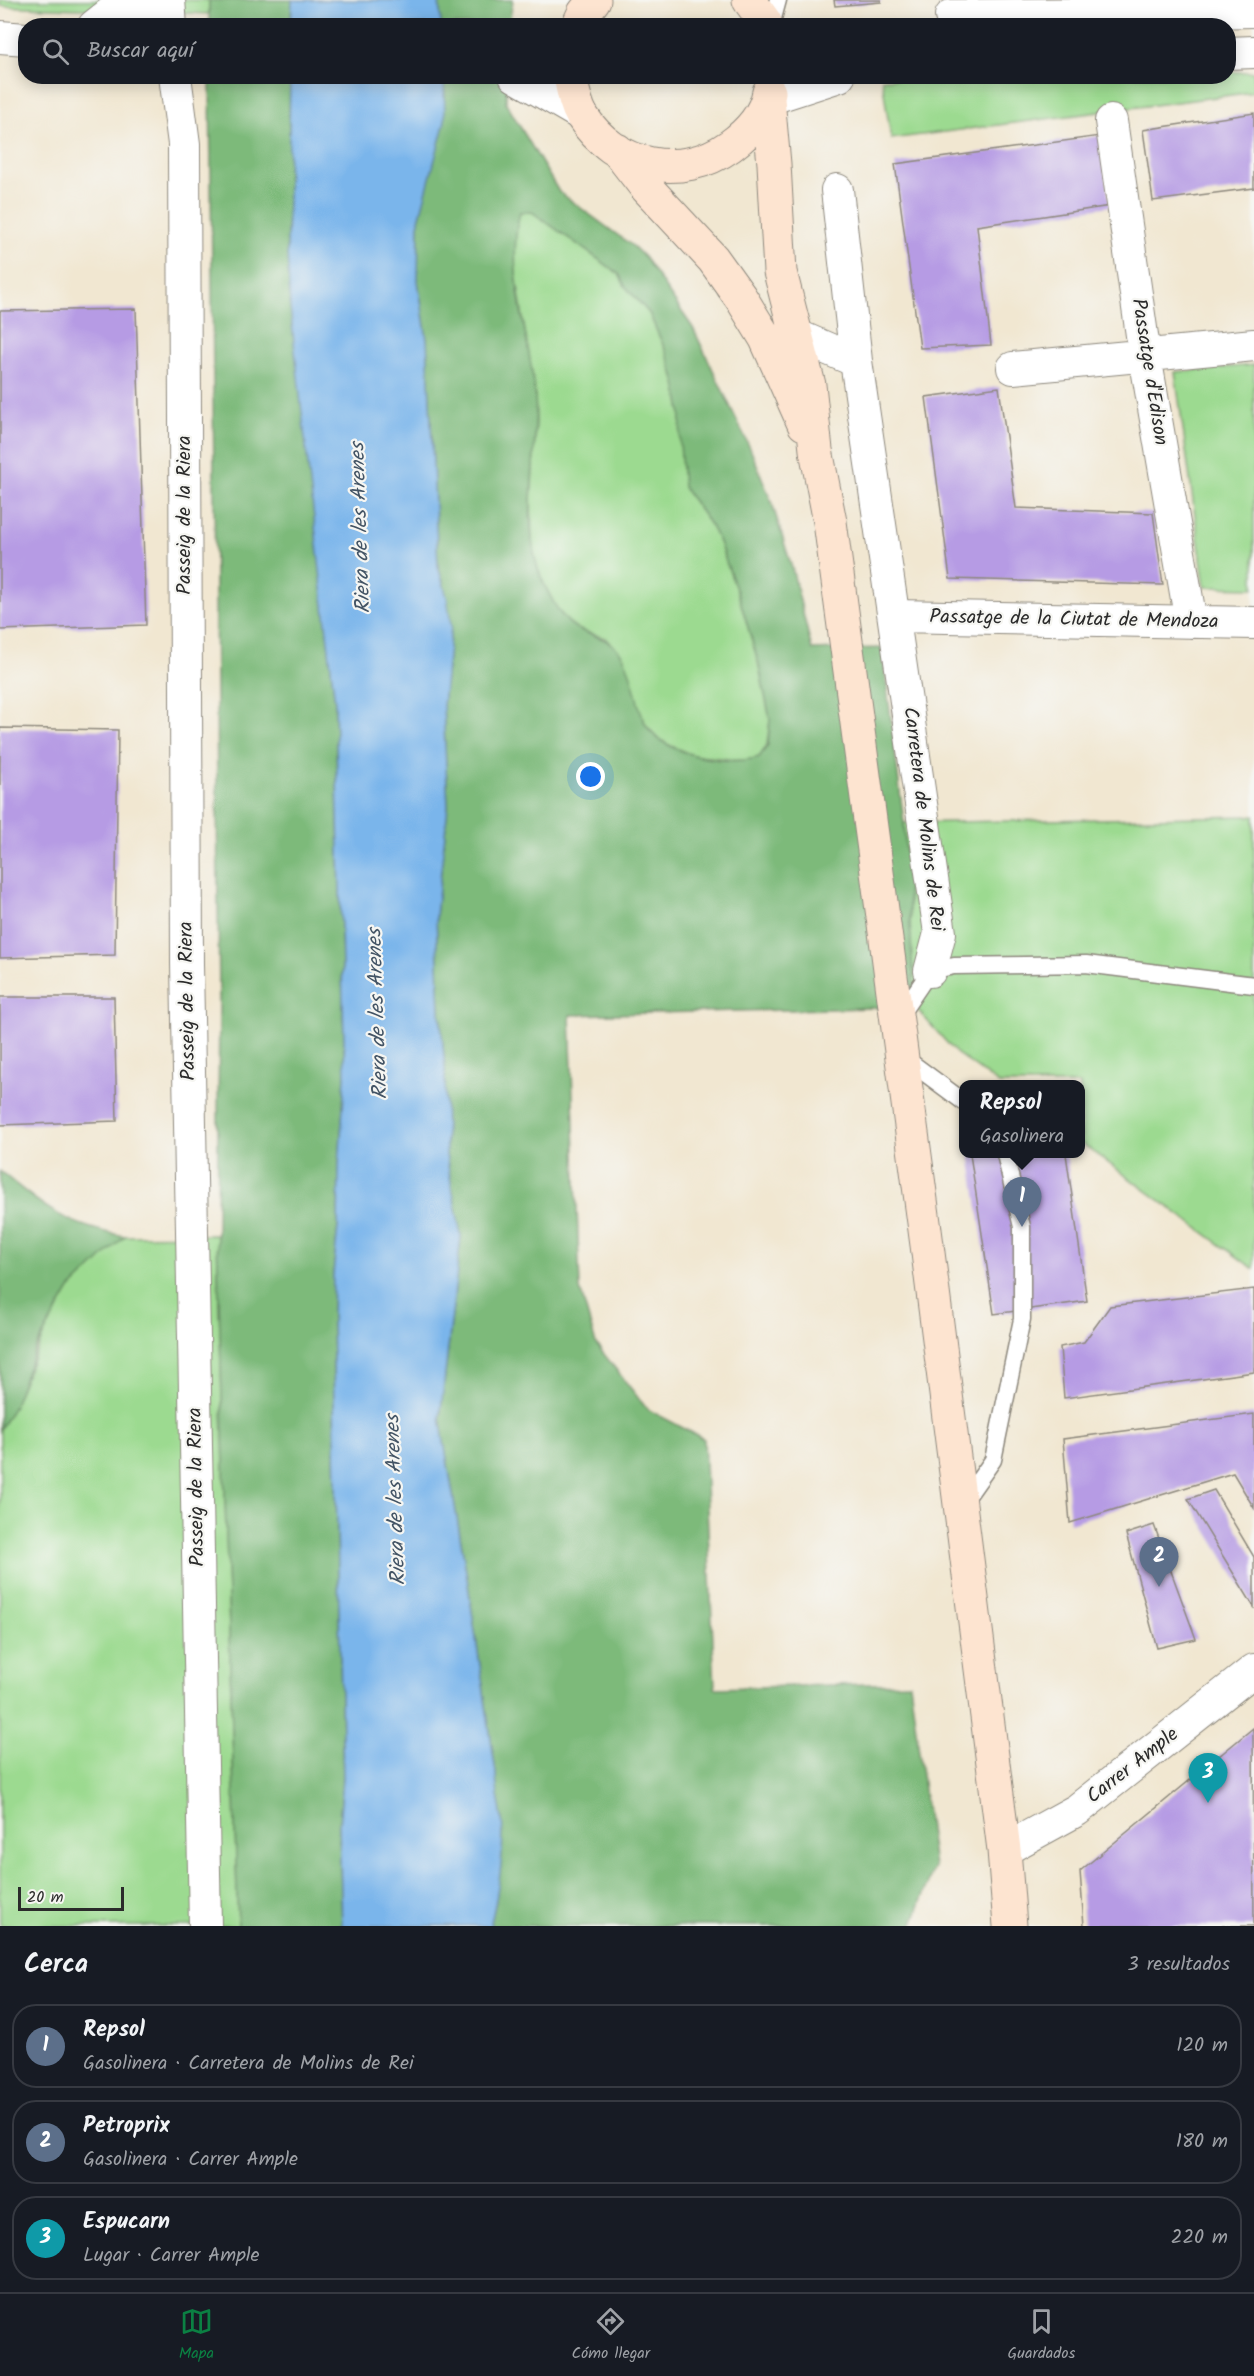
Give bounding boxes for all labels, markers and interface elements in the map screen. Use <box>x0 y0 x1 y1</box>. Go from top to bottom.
search box <box>18 18 1236 84</box>
text: Buscar aquí <box>87 34 194 69</box>
icon: search <box>39 35 72 68</box>
street label: Passatge d'Edison <box>1122 296 1176 448</box>
street label: Passeig de la Riera <box>169 435 201 595</box>
water label: Riera de les Arenes <box>341 440 380 614</box>
street label: Passatge de la Ciutat de Mendoza <box>929 601 1219 639</box>
street label: Carretera de Molins de Rei <box>893 705 953 934</box>
your location <box>576 762 605 791</box>
street label: Passeig de la Riera <box>171 921 205 1081</box>
water label: Riera de les Arenes <box>358 926 397 1100</box>
popup <box>959 1080 1085 1158</box>
text: Repsol <box>980 1086 1042 1121</box>
text: Gasolinera <box>980 1121 1064 1153</box>
pin: 1 <box>1002 1178 1042 1227</box>
street label: Passeig de la Riera <box>180 1407 214 1567</box>
water label: Riera de les Arenes <box>376 1412 415 1586</box>
pin: 2 <box>1140 1538 1178 1587</box>
street label: Carrer Ample <box>1080 1720 1186 1812</box>
pin: 3 <box>1188 1754 1228 1803</box>
scale bar <box>18 1884 124 1912</box>
text: 20 m <box>27 1885 63 1910</box>
text: Cerca <box>24 1944 88 1986</box>
text: 3 resultados <box>1127 1949 1230 1981</box>
text: Repsol <box>83 2013 145 2048</box>
text: 1 <box>42 2030 49 2062</box>
text: 120 m <box>1176 2030 1228 2062</box>
text: Gasolinera · Carretera de Molins de Rei <box>83 2048 414 2080</box>
text: Petroprix <box>83 2109 170 2144</box>
text: 2 <box>40 2126 51 2158</box>
text: 180 m <box>1176 2126 1228 2158</box>
text: Gasolinera · Carrer Ample <box>83 2144 298 2176</box>
text: Espucarn <box>83 2205 170 2240</box>
text: 3 <box>40 2222 51 2254</box>
text: 220 m <box>1171 2222 1228 2254</box>
text: Lugar · Carrer Ample <box>83 2240 260 2272</box>
tab: Mapa <box>179 2305 214 2366</box>
tab: Cómo llegar <box>571 2305 650 2366</box>
tab: Guardados <box>1007 2305 1075 2366</box>

